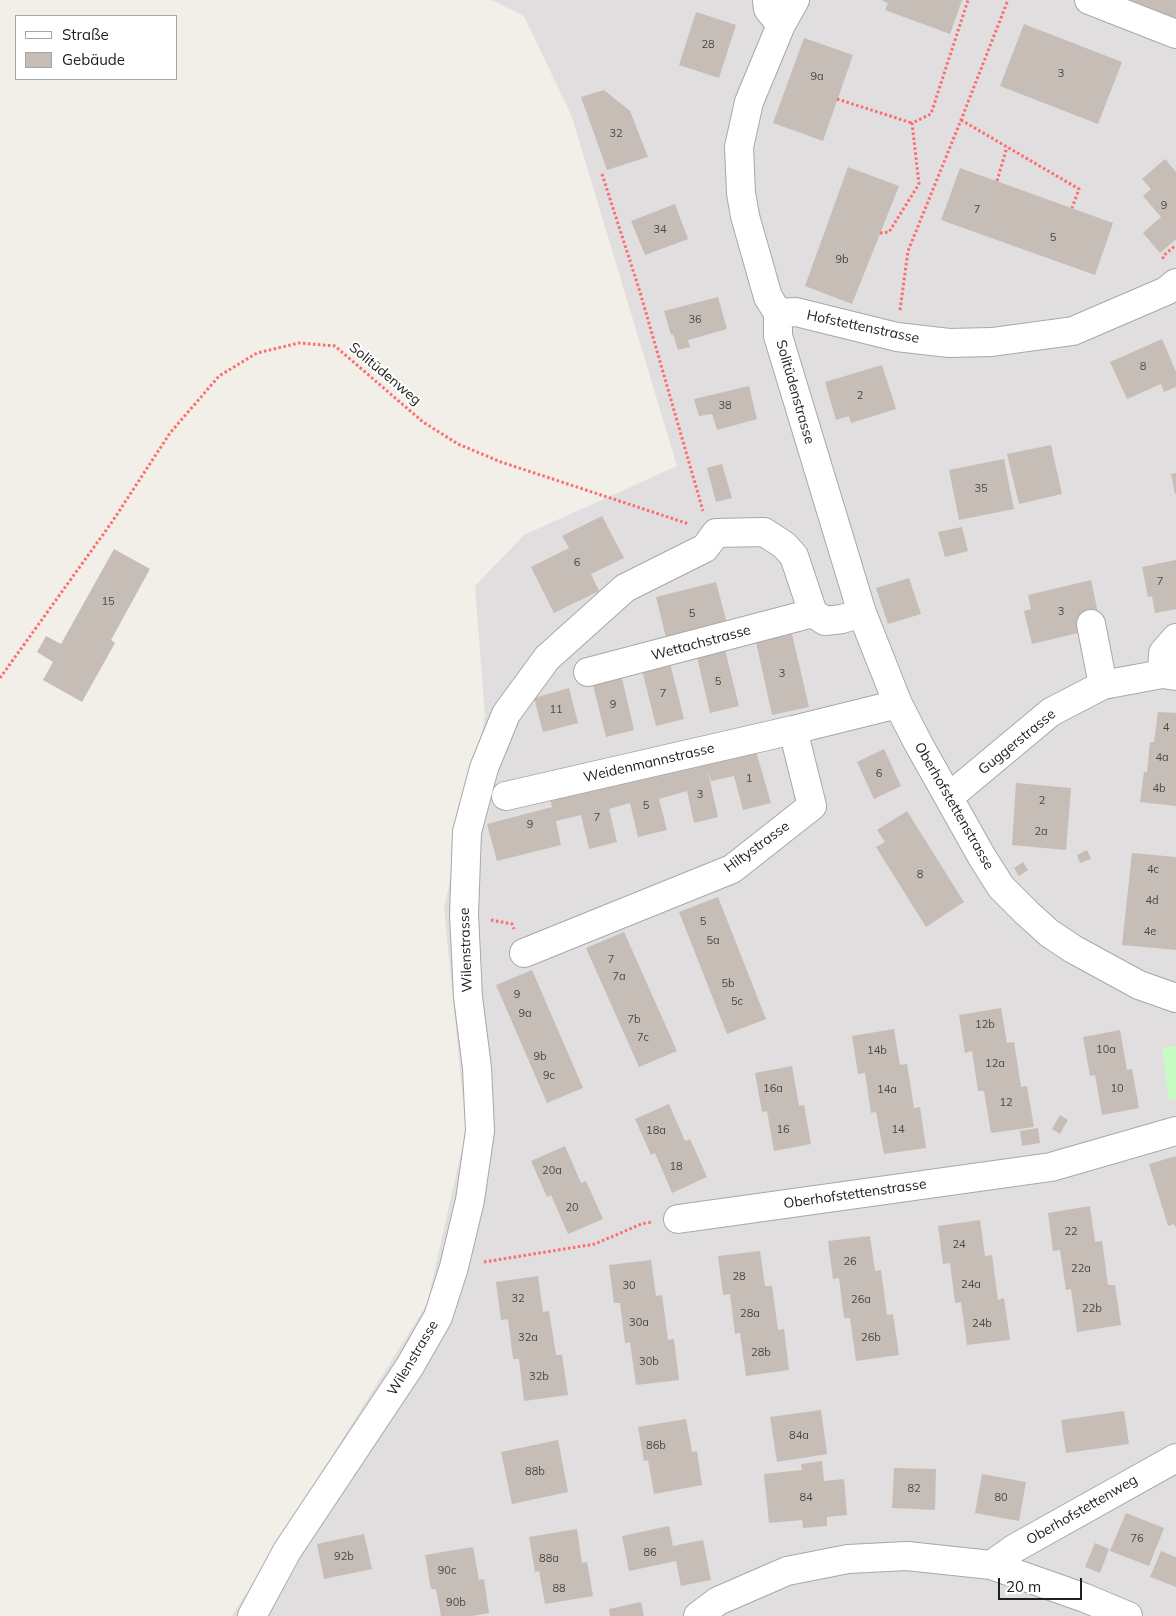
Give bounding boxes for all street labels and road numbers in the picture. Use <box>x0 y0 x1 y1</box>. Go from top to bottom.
street label: Hofstettenstrasse <box>805 307 921 347</box>
street label: Solitüdenstrasse <box>772 338 818 446</box>
street label: Solitüdenweg <box>346 339 424 409</box>
street label: Wettachstrasse <box>649 622 753 664</box>
street label: Guggerstrasse <box>975 706 1059 778</box>
street label: Oberhofstettenstrasse <box>911 739 997 873</box>
street label: Weidenmannstrasse <box>582 740 716 786</box>
street label: Hiltystrasse <box>721 818 793 876</box>
street label: Wilenstrasse <box>456 907 476 993</box>
street label: Oberhofstettenstrasse <box>782 1176 928 1212</box>
street label: Wilenstrasse <box>384 1317 442 1399</box>
street label: Oberhofstettenweg <box>1023 1471 1141 1549</box>

